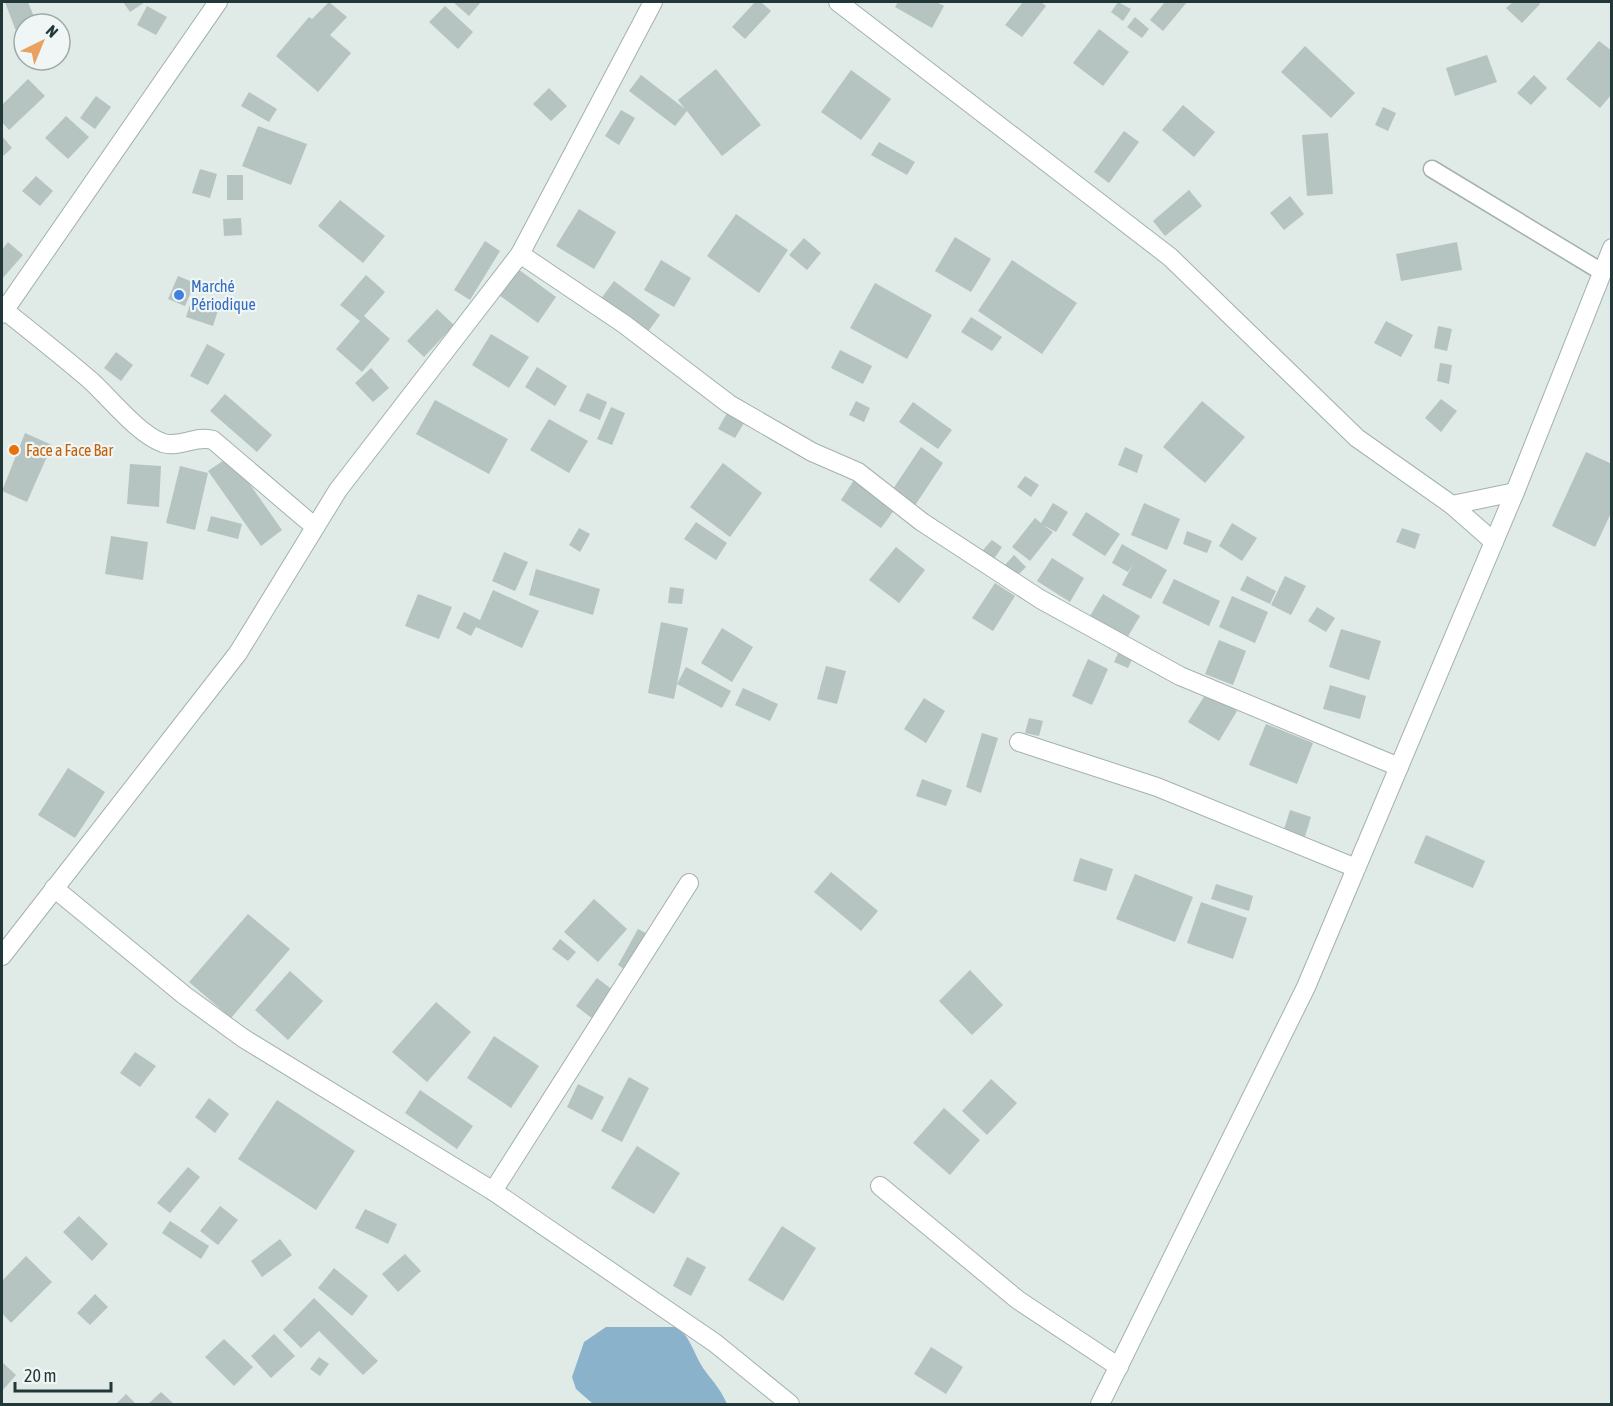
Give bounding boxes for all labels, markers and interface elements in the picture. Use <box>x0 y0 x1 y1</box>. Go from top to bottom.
north arrow <box>12 12 72 72</box>
text: N <box>43 21 62 41</box>
place label: Marché Périodique <box>191 277 256 314</box>
marker: Marché Périodique <box>172 288 186 302</box>
place label: Face a Face Bar <box>26 441 114 459</box>
marker: Face a Face Bar <box>7 443 21 457</box>
scale bar <box>15 1355 111 1393</box>
text: 20 m <box>24 1365 56 1386</box>

